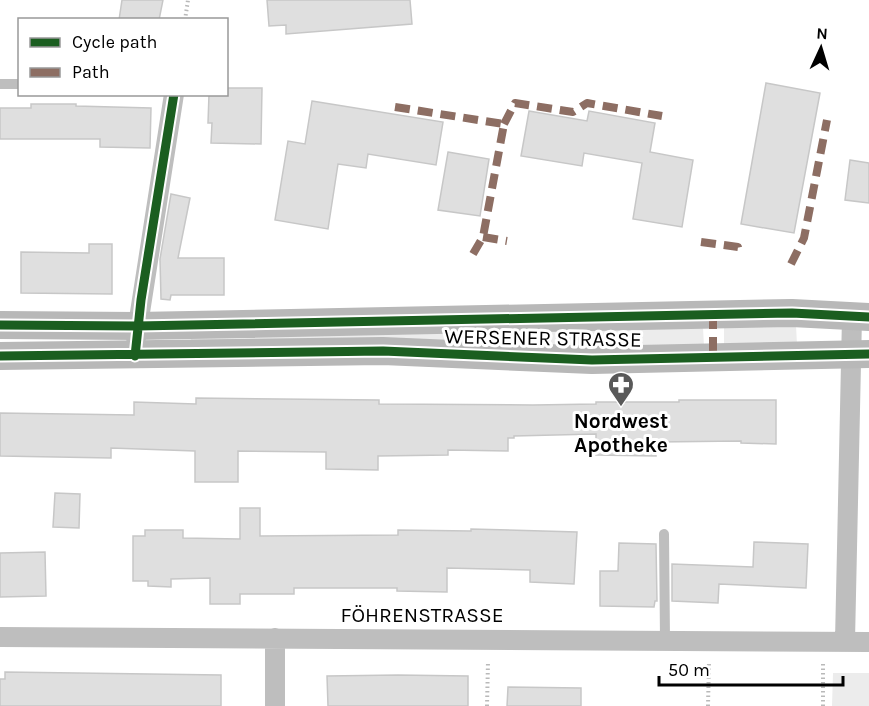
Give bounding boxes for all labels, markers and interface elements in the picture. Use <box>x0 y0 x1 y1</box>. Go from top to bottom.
legend <box>18 18 228 96</box>
north arrow <box>791 18 851 78</box>
text: N <box>816 24 828 43</box>
text: Cycle path <box>72 31 157 53</box>
text: Path <box>72 61 110 83</box>
street label: WERSENER STRASSE <box>444 324 642 352</box>
pharmacy icon: Nordwest Apotheke <box>606 370 636 408</box>
place label: Nordwest Apotheke <box>574 409 668 457</box>
street label: FÖHRENSTRASSE <box>341 603 503 627</box>
scale bar <box>659 649 844 687</box>
text: 50 m <box>668 659 710 681</box>

